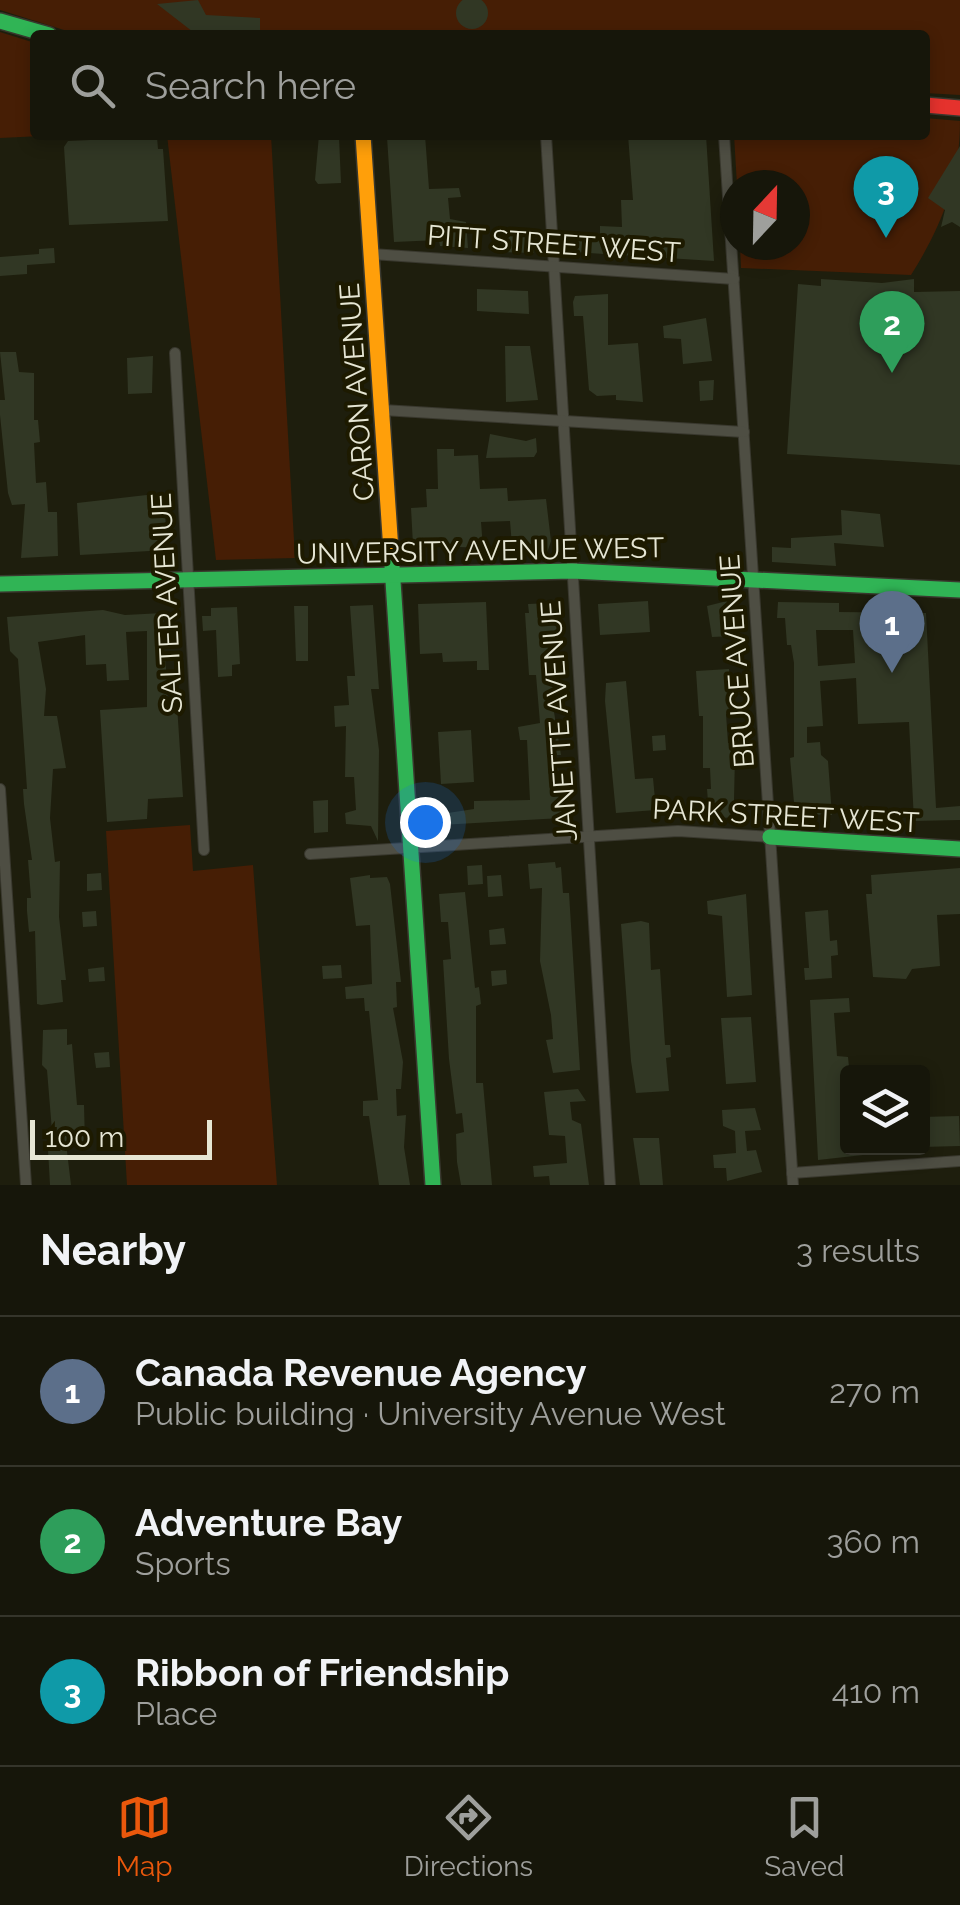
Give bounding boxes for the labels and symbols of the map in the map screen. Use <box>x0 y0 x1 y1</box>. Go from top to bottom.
pin: 3 <box>854 156 918 238</box>
north arrow <box>720 170 810 260</box>
street label: PITT STREET WEST <box>426 219 682 269</box>
street label: CARON AVENUE <box>333 282 381 502</box>
pin: 2 <box>860 290 924 373</box>
street label: SALTER AVENUE <box>145 492 189 714</box>
street label: UNIVERSITY AVENUE WEST <box>296 531 664 571</box>
street label: BRUCE AVENUE <box>713 553 761 769</box>
pin: 1 <box>860 590 924 673</box>
street label: JANETTE AVENUE <box>534 600 584 842</box>
street label: PARK STREET WEST <box>652 793 920 839</box>
your location <box>400 797 451 848</box>
scale bar <box>30 1115 212 1160</box>

